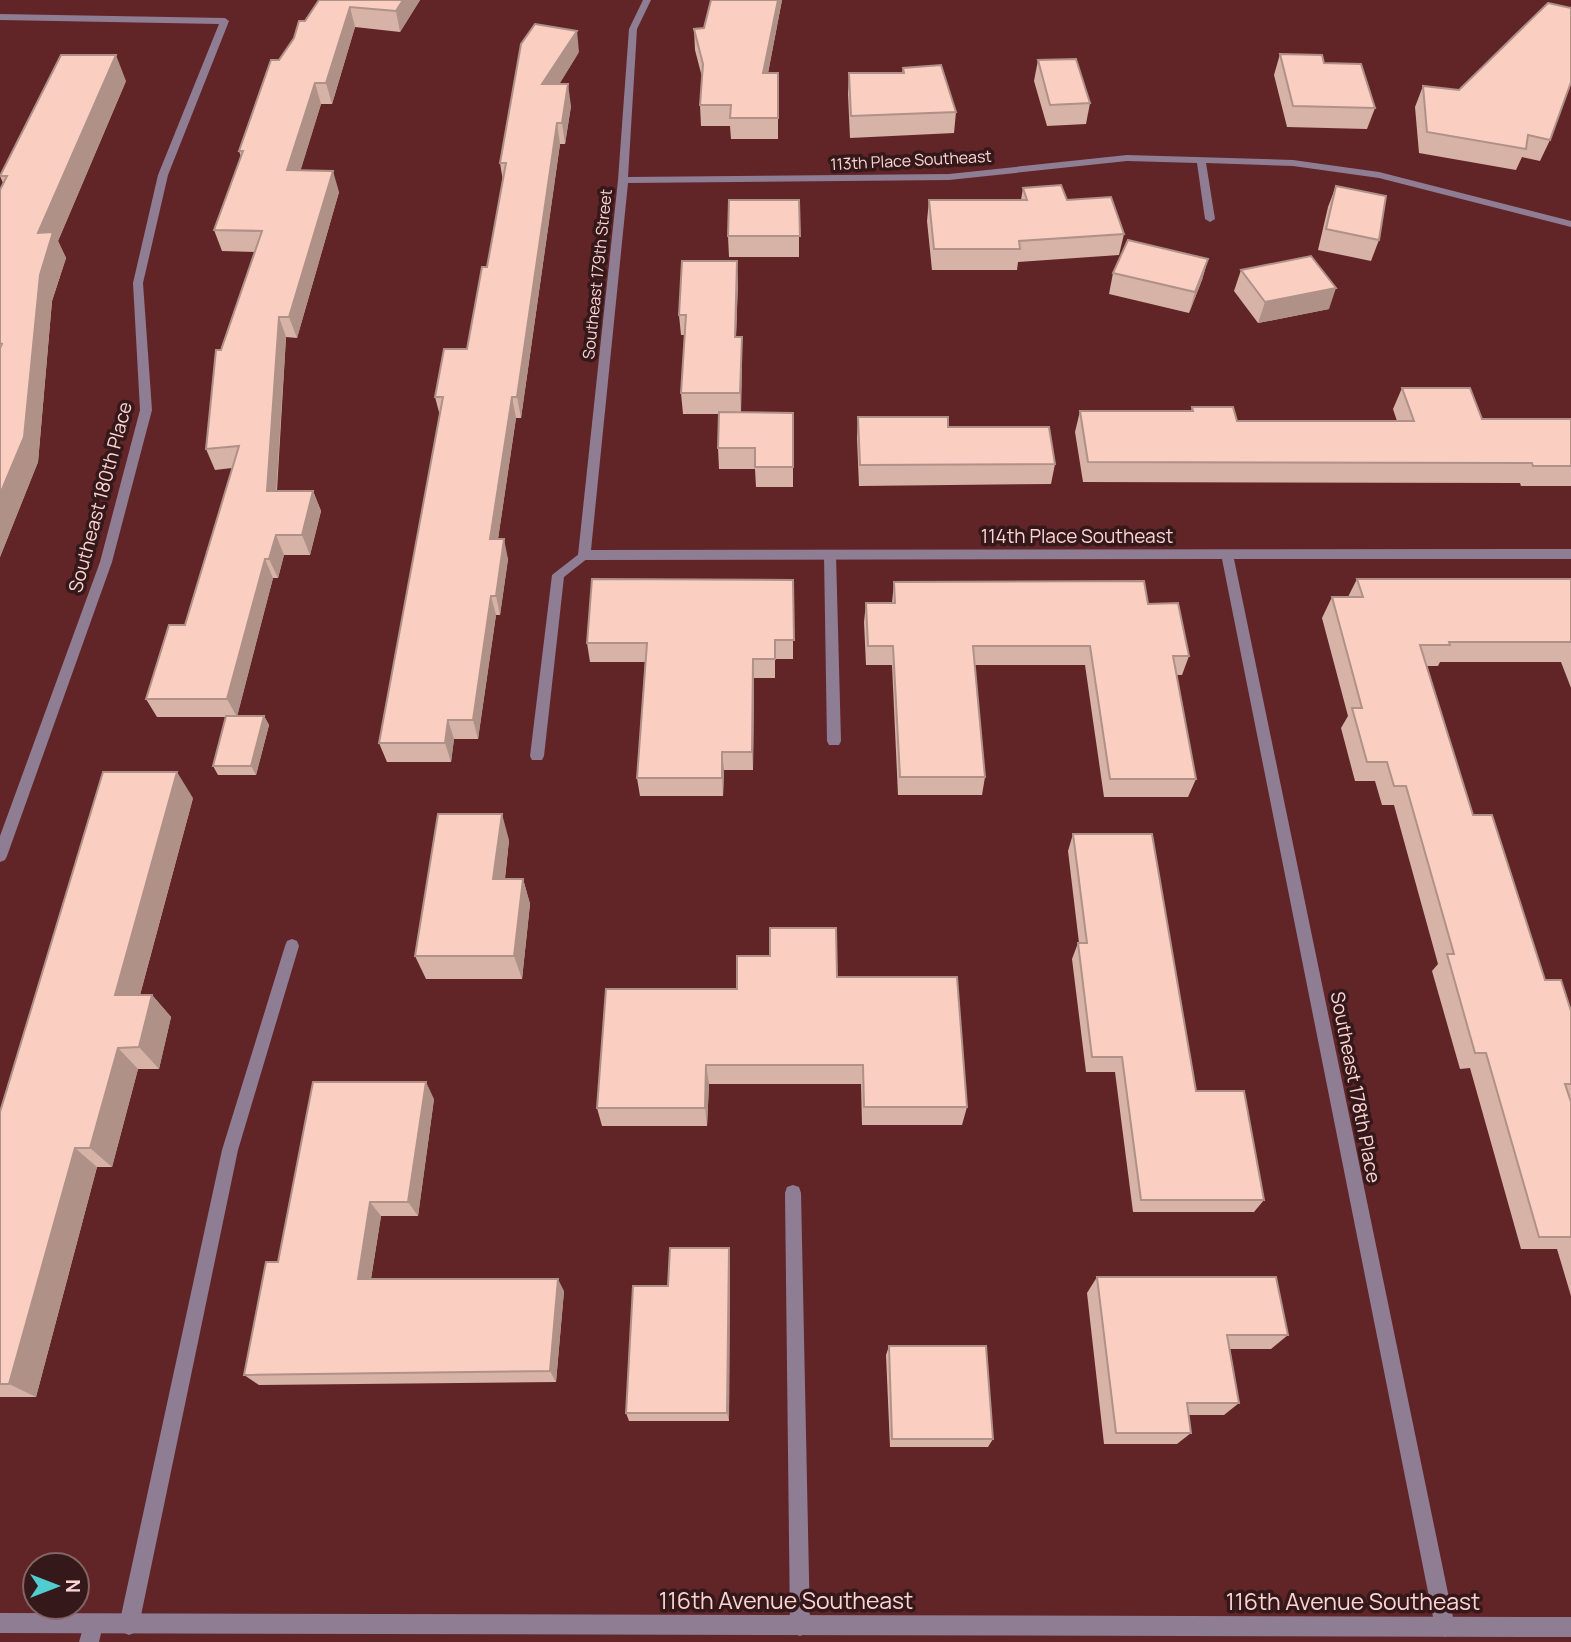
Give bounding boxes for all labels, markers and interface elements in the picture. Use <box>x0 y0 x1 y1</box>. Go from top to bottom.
street label: 113th Place Southeast <box>830 145 992 175</box>
street label: Southeast 179th Street <box>577 188 617 360</box>
street label: Southeast 180th Place <box>62 399 138 595</box>
street label: 114th Place Southeast <box>981 523 1173 549</box>
street label: Southeast 178th Place <box>1325 989 1387 1185</box>
north arrow <box>21 1551 91 1621</box>
text: N <box>60 1579 86 1593</box>
street label: 116th Avenue Southeast <box>659 1584 913 1616</box>
street label: 116th Avenue Southeast <box>1226 1585 1480 1617</box>

